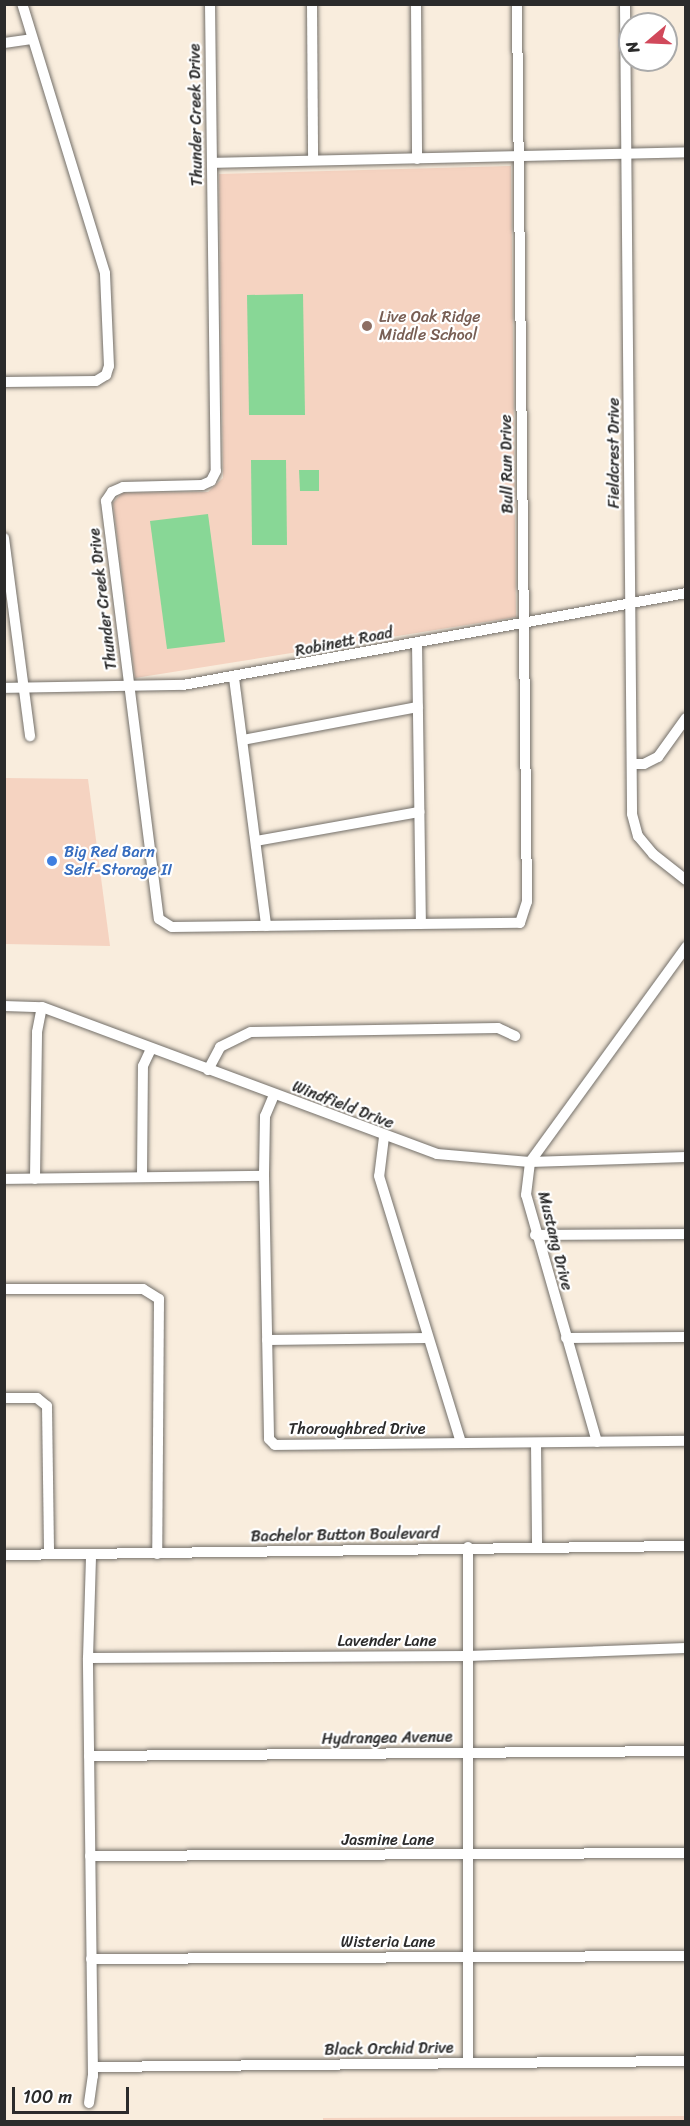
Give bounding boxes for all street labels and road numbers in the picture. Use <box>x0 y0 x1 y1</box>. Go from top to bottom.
street label: Thunder Creek Drive <box>185 43 207 187</box>
street label: Fieldcrest Drive <box>604 398 624 508</box>
street label: Bull Run Drive <box>497 414 517 514</box>
street label: Thunder Creek Drive <box>85 527 121 671</box>
street label: Robinett Road <box>294 623 394 661</box>
street label: Windfield Drive <box>290 1077 396 1133</box>
street label: Mustang Drive <box>533 1190 577 1292</box>
street label: Thoroughbred Drive <box>288 1419 426 1439</box>
street label: Bachelor Button Boulevard <box>251 1524 439 1546</box>
street label: Lavender Lane <box>338 1631 436 1651</box>
street label: Hydrangea Avenue <box>321 1727 453 1749</box>
street label: Jasmine Lane <box>342 1830 434 1850</box>
street label: Wisteria Lane <box>341 1932 435 1952</box>
street label: Black Orchid Drive <box>324 2038 454 2060</box>

